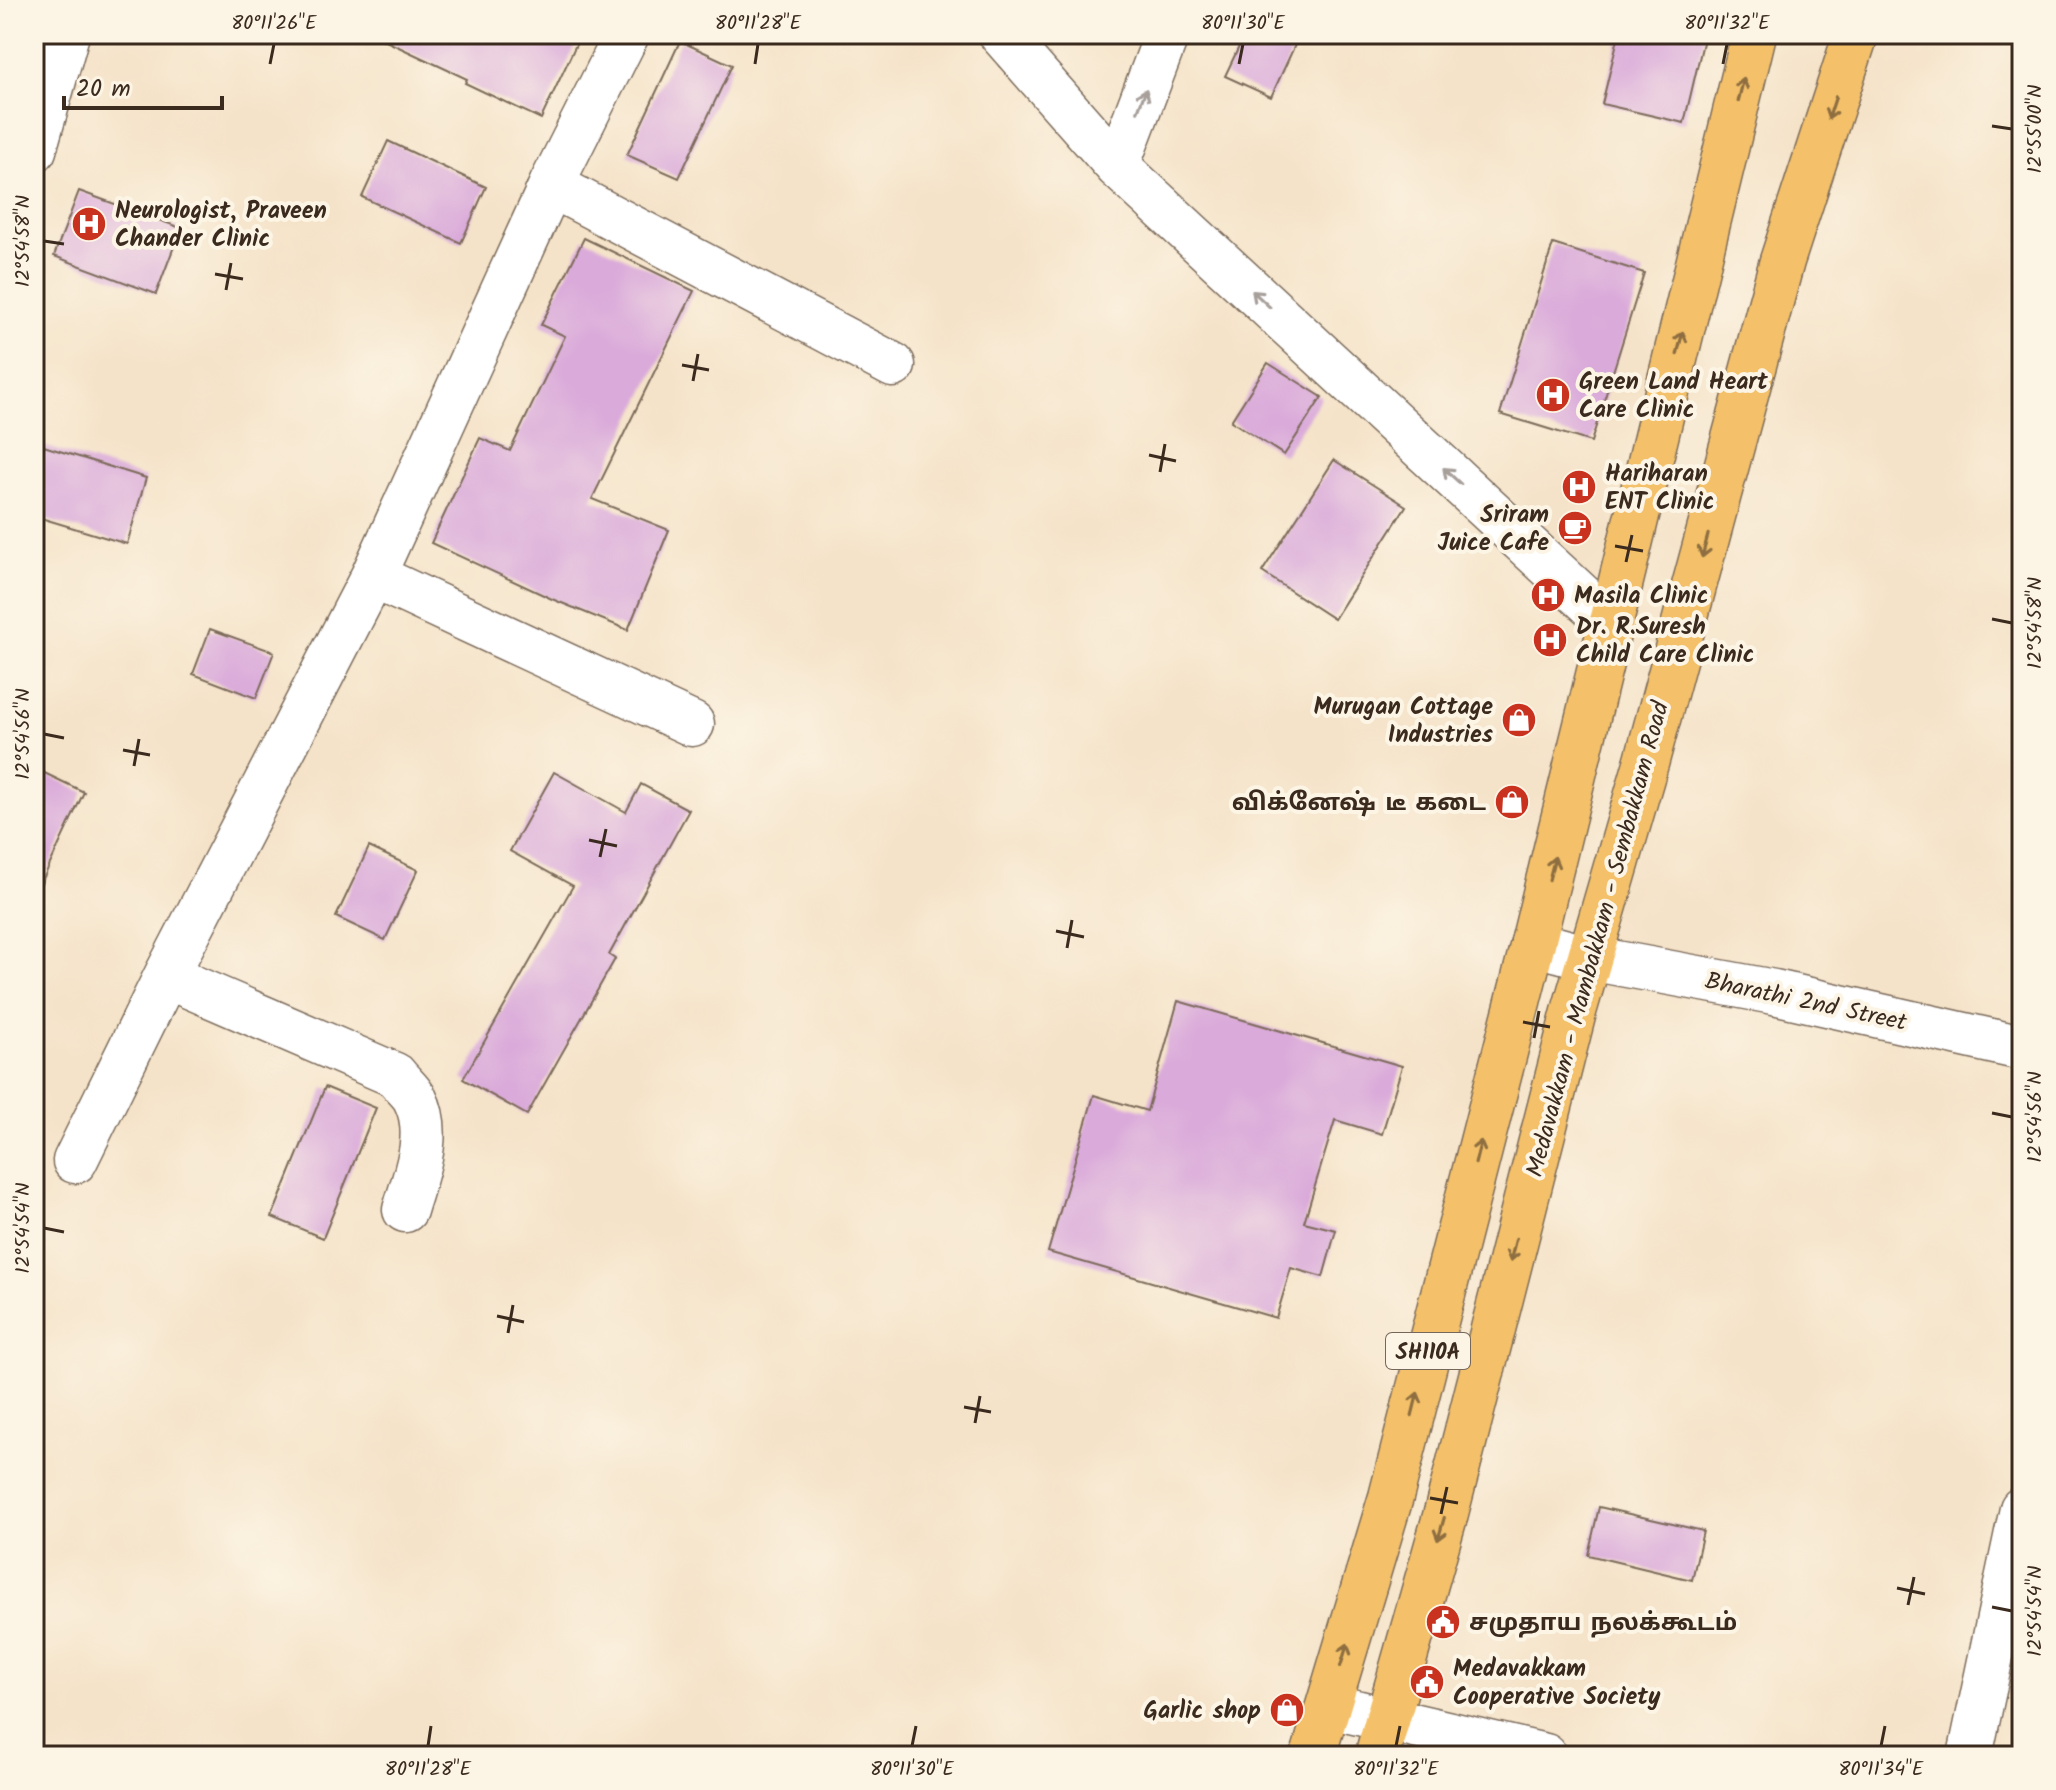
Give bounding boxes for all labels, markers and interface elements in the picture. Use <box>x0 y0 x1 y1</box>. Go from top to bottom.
text: 80°11'26"E <box>231 8 318 40</box>
text: 80°11'28"E <box>715 8 802 40</box>
text: 80°11'30"E <box>1201 8 1286 40</box>
text: 80°11'32"E <box>1684 8 1771 40</box>
scale bar <box>64 60 222 110</box>
text: 20 m <box>76 70 131 109</box>
one-way arrow <box>1734 78 1749 104</box>
text: 12°55'00"N <box>2020 84 2052 174</box>
one-way arrow <box>1136 88 1150 113</box>
one-way arrow <box>1823 96 1838 121</box>
place label: Neurologist, Praveen Chander Clinic <box>115 192 327 259</box>
text: 12°54'58"N <box>8 195 40 287</box>
hospital icon: Neurologist, Praveen Chander Clinic <box>70 205 108 243</box>
one-way arrow <box>1251 290 1271 309</box>
one-way arrow <box>1673 331 1688 357</box>
place label: Green Land Heart Care Clinic <box>1579 363 1769 430</box>
hospital icon: Green Land Heart Care Clinic <box>1534 376 1572 414</box>
place label: Hariharan ENT Clinic <box>1605 455 1714 522</box>
one-way arrow <box>1442 467 1462 485</box>
hospital icon: Hariharan ENT Clinic <box>1560 468 1598 506</box>
place label: Sriram Juice Cafe <box>1438 496 1549 563</box>
cafe icon: Sriram Juice Cafe <box>1556 509 1594 547</box>
one-way arrow <box>1697 533 1712 559</box>
hospital icon: Masila Clinic <box>1529 576 1567 614</box>
place label: Masila Clinic <box>1574 577 1708 616</box>
text: 12°54'58"N <box>2020 577 2052 669</box>
place label: Dr. R.Suresh Child Care Clinic <box>1576 608 1755 675</box>
hospital icon: Dr. R.Suresh Child Care Clinic <box>1531 621 1569 659</box>
text: 12°54'56"N <box>8 688 40 780</box>
place label: Murugan Cottage Industries <box>1314 688 1493 755</box>
street label: Medavakkam - Mambakkam - Sembakkam Road <box>1516 696 1681 1182</box>
shop icon: Murugan Cottage Industries <box>1500 701 1538 739</box>
shop icon: விக்னேஷ் டீ கடை <box>1493 783 1531 821</box>
place label: விக்னேஷ் டீ கடை <box>1232 784 1486 823</box>
one-way arrow <box>1545 855 1560 881</box>
street label: Bharathi 2nd Street <box>1701 962 1911 1043</box>
text: 12°54'56"N <box>2020 1071 2052 1163</box>
one-way arrow <box>1471 1140 1486 1166</box>
text: 12°54'54"N <box>8 1182 40 1274</box>
one-way arrow <box>1504 1237 1519 1263</box>
road number: SH110A <box>1386 1333 1470 1369</box>
one-way arrow <box>1408 1392 1423 1418</box>
one-way arrow <box>1433 1516 1448 1542</box>
text: 12°54'54"N <box>2020 1565 2052 1657</box>
public building icon: சமுதாய நலக்கூடம் <box>1424 1603 1462 1641</box>
place label: சமுதாய நலக்கூடம் <box>1469 1604 1737 1643</box>
one-way arrow <box>1337 1642 1352 1668</box>
place label: Medavakkam Cooperative Society <box>1453 1650 1661 1717</box>
public building icon: Medavakkam Cooperative Society <box>1408 1663 1446 1701</box>
shop icon: Garlic shop <box>1268 1691 1306 1729</box>
place label: Garlic shop <box>1144 1692 1261 1731</box>
text: 80°11'28"E <box>385 1754 472 1786</box>
text: 80°11'30"E <box>870 1754 955 1786</box>
text: 80°11'32"E <box>1353 1754 1440 1786</box>
text: 80°11'34"E <box>1838 1754 1925 1786</box>

